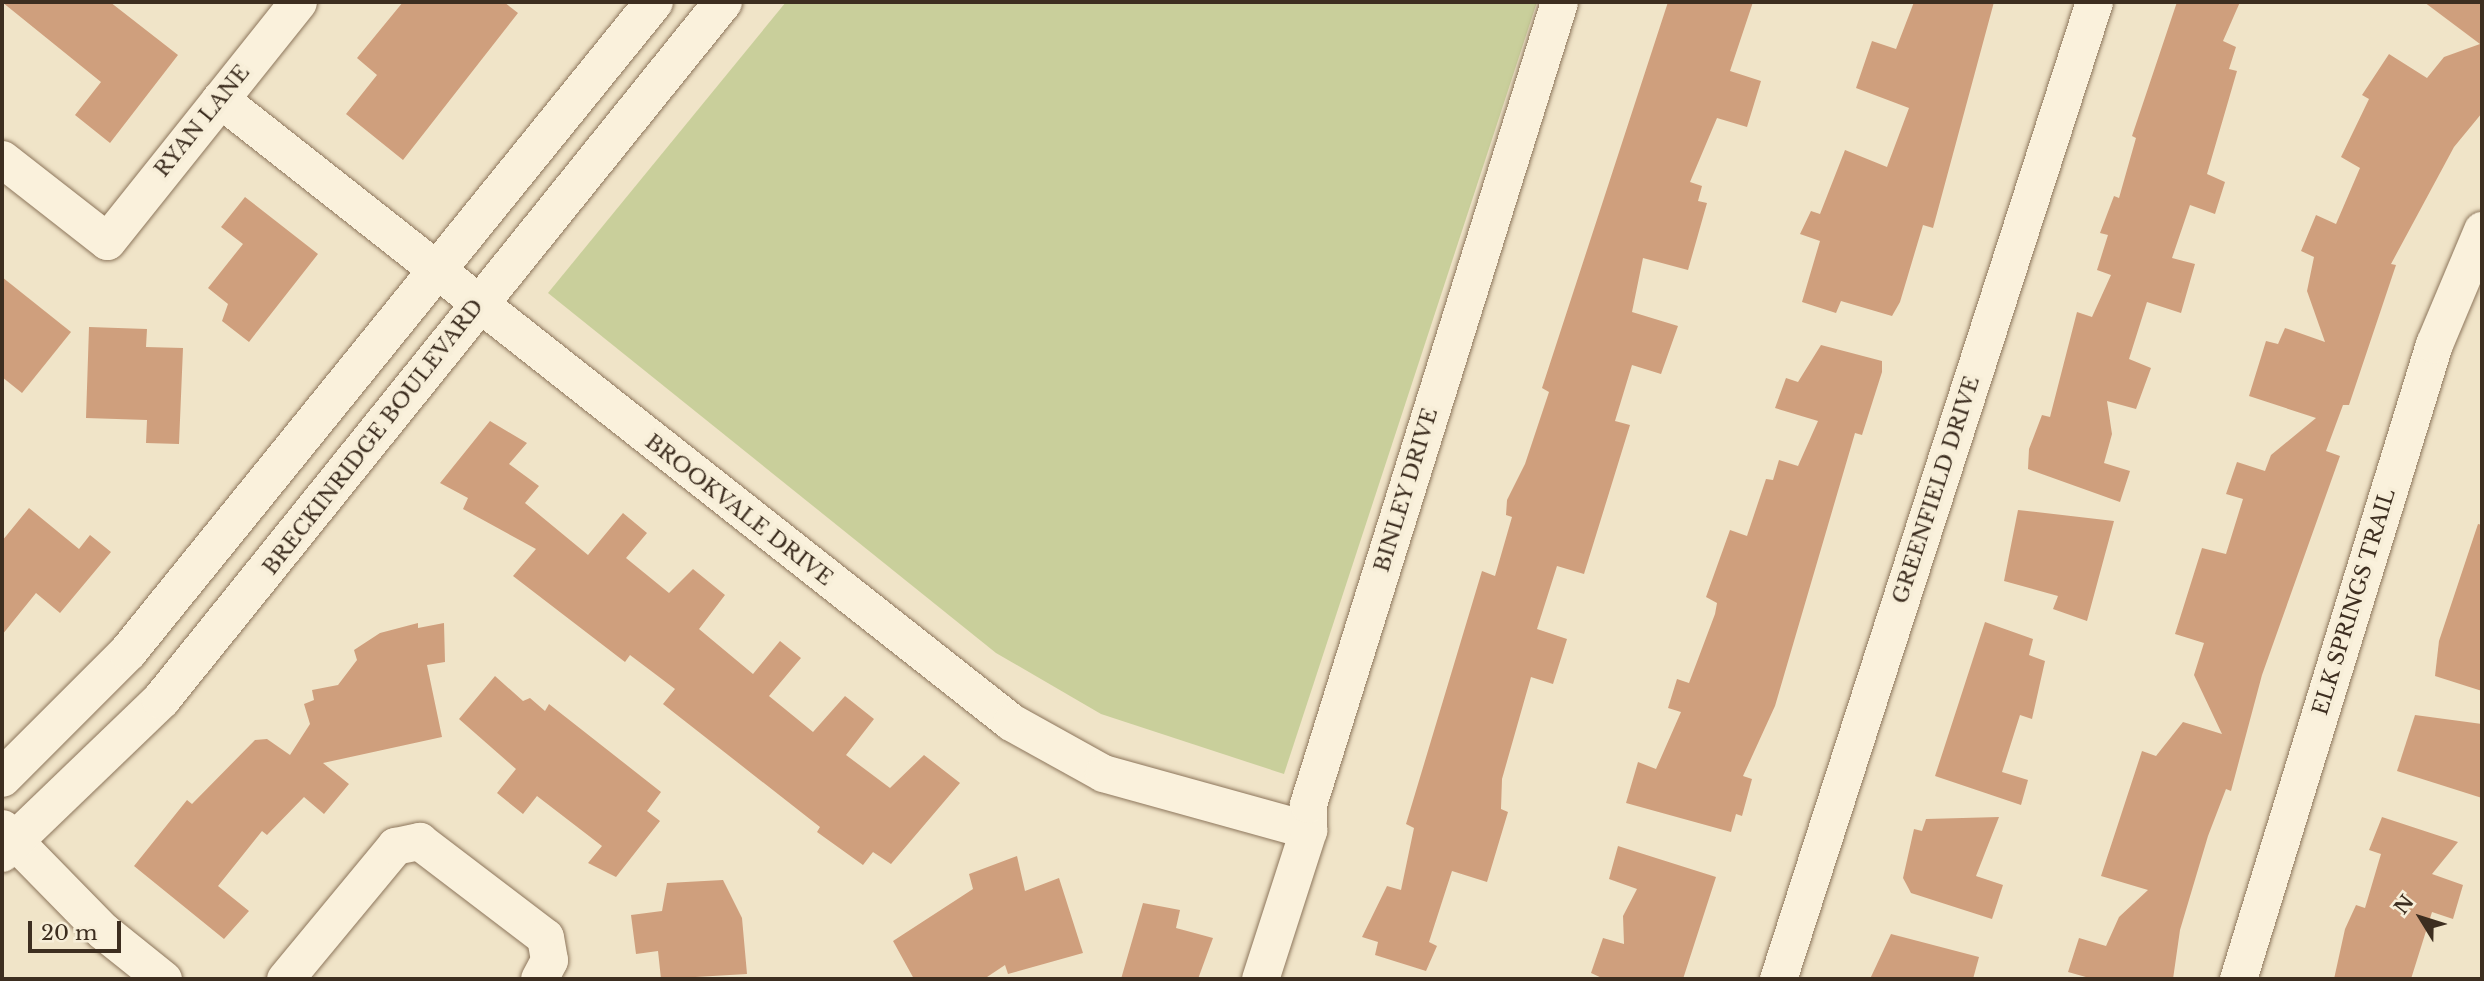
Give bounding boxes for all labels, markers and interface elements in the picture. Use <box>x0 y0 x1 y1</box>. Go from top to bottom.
street label: RYAN LANE <box>149 60 255 182</box>
street label: BRECKINRIDGE BOULEVARD <box>258 294 488 580</box>
street label: GREENFIELD DRIVE <box>1887 373 1985 607</box>
street label: BINLEY DRIVE <box>1369 405 1443 575</box>
street label: BROOKVALE DRIVE <box>640 429 838 591</box>
street label: ELK SPRINGS TRAIL <box>2307 485 2401 719</box>
north arrow <box>2386 883 2456 953</box>
text: N <box>2389 891 2419 919</box>
scale bar <box>32 908 124 952</box>
text: 20 m <box>41 920 98 946</box>

